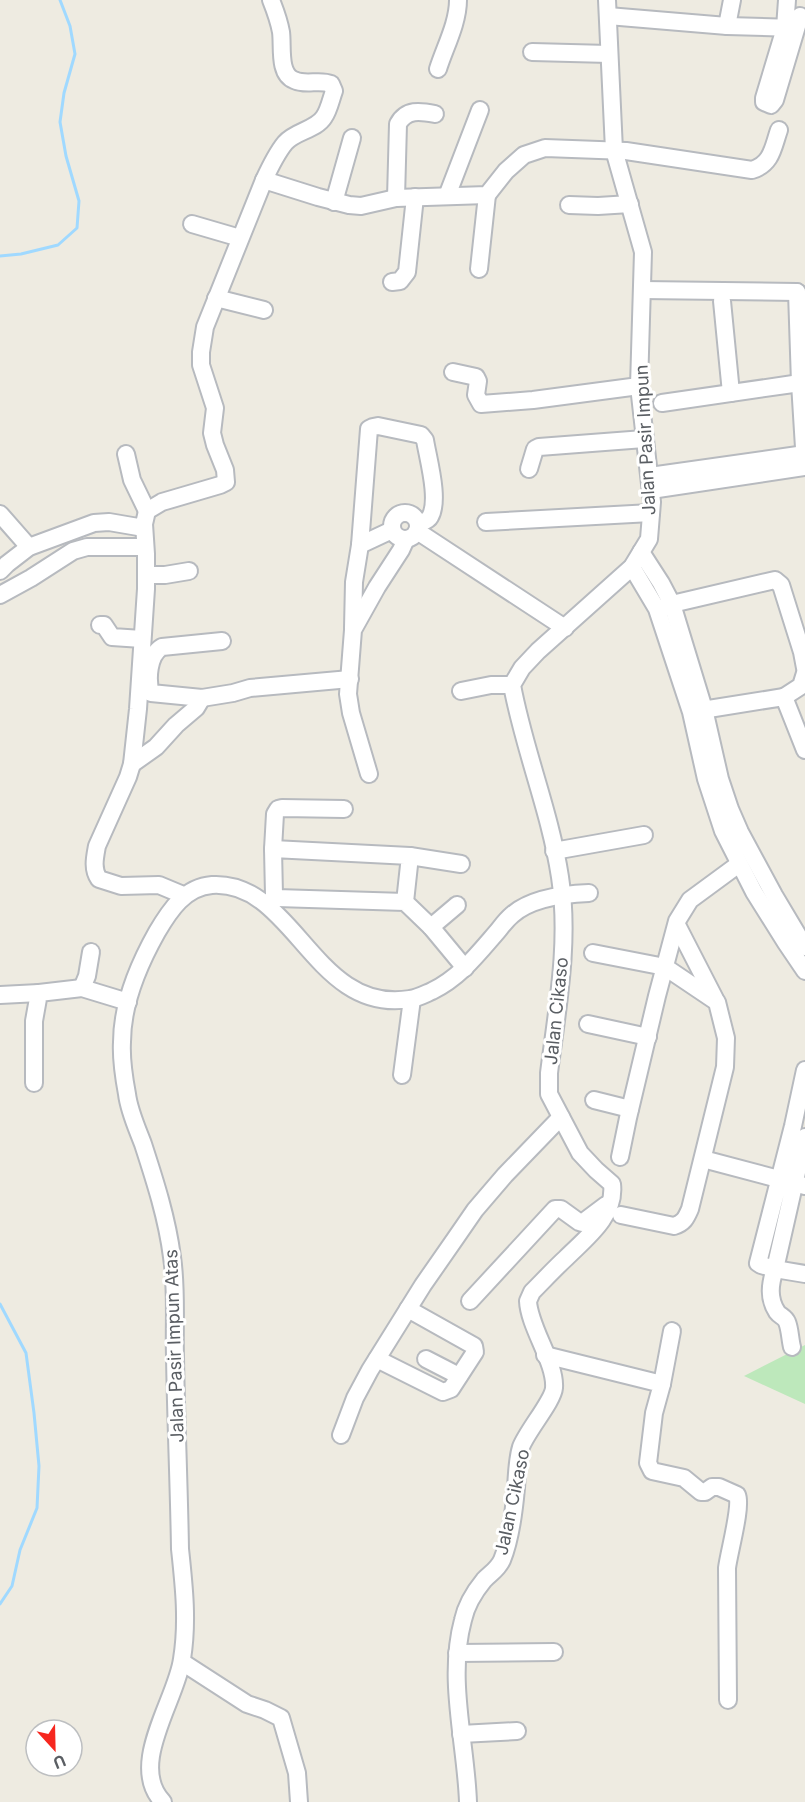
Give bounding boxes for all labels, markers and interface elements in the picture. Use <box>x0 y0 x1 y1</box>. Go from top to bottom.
street label: Jalan Pasir Impun <box>631 364 659 516</box>
street label: Jalan Cikaso <box>540 956 572 1066</box>
street label: Jalan Pasir Impun Atas <box>160 1249 188 1443</box>
street label: Jalan Cikaso <box>490 1447 534 1557</box>
north arrow <box>24 1718 84 1778</box>
text: U <box>50 1750 69 1773</box>

